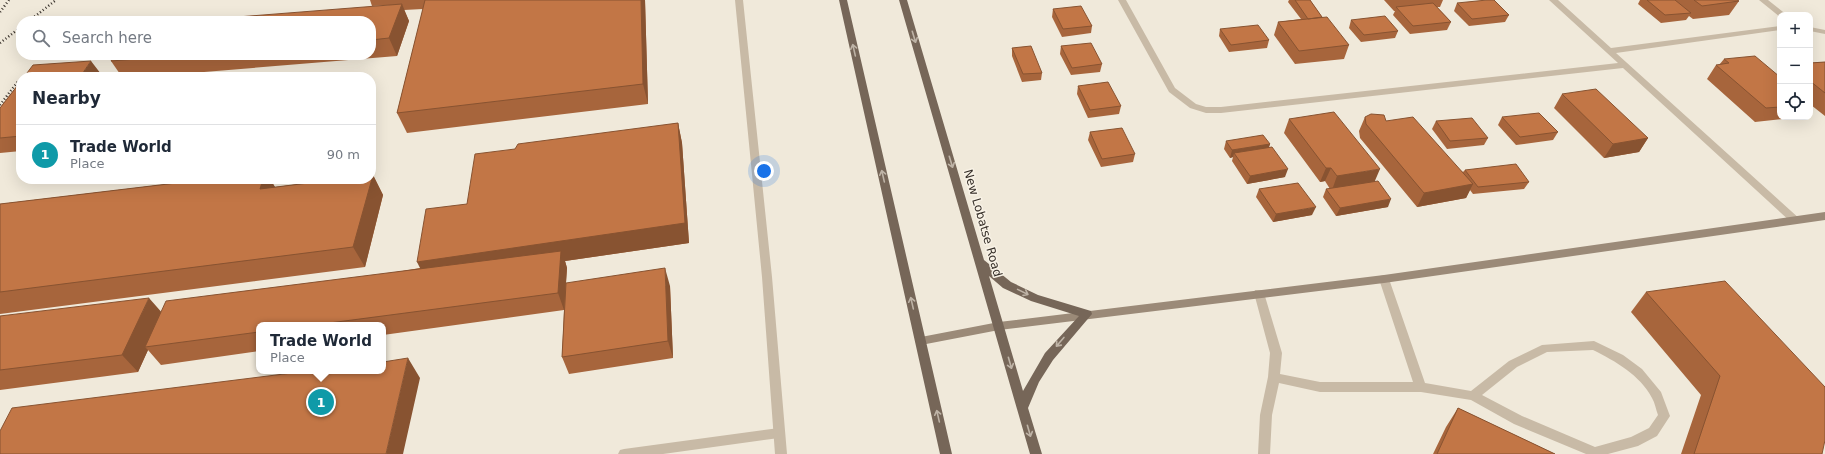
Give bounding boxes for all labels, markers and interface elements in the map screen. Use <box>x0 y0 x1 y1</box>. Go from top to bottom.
map controls <box>1777 12 1813 120</box>
button: + <box>1777 12 1813 48</box>
search box <box>16 16 376 60</box>
icon: search <box>30 27 52 49</box>
text: Search here <box>62 29 152 47</box>
one-way arrow <box>911 31 918 44</box>
one-way arrow <box>850 43 858 56</box>
button: − <box>1777 48 1813 84</box>
button: locate <box>1777 84 1813 120</box>
text: Nearby <box>32 88 101 108</box>
text: Trade World <box>70 138 172 156</box>
text: 1 <box>40 147 50 162</box>
text: 90 m <box>327 147 360 162</box>
one-way arrow <box>948 155 955 168</box>
text: Place <box>70 156 105 171</box>
your location <box>754 161 774 181</box>
street label: New Lobatse Road <box>961 168 1005 278</box>
one-way arrow <box>879 170 887 183</box>
one-way arrow <box>1017 289 1029 297</box>
one-way arrow <box>907 297 915 310</box>
popup <box>256 322 386 374</box>
text: Trade World <box>270 332 372 350</box>
one-way arrow <box>1055 337 1064 347</box>
text: Place <box>270 350 305 365</box>
one-way arrow <box>1007 357 1014 370</box>
pin: 1 <box>308 387 334 417</box>
one-way arrow <box>933 410 941 423</box>
one-way arrow <box>1026 424 1033 437</box>

